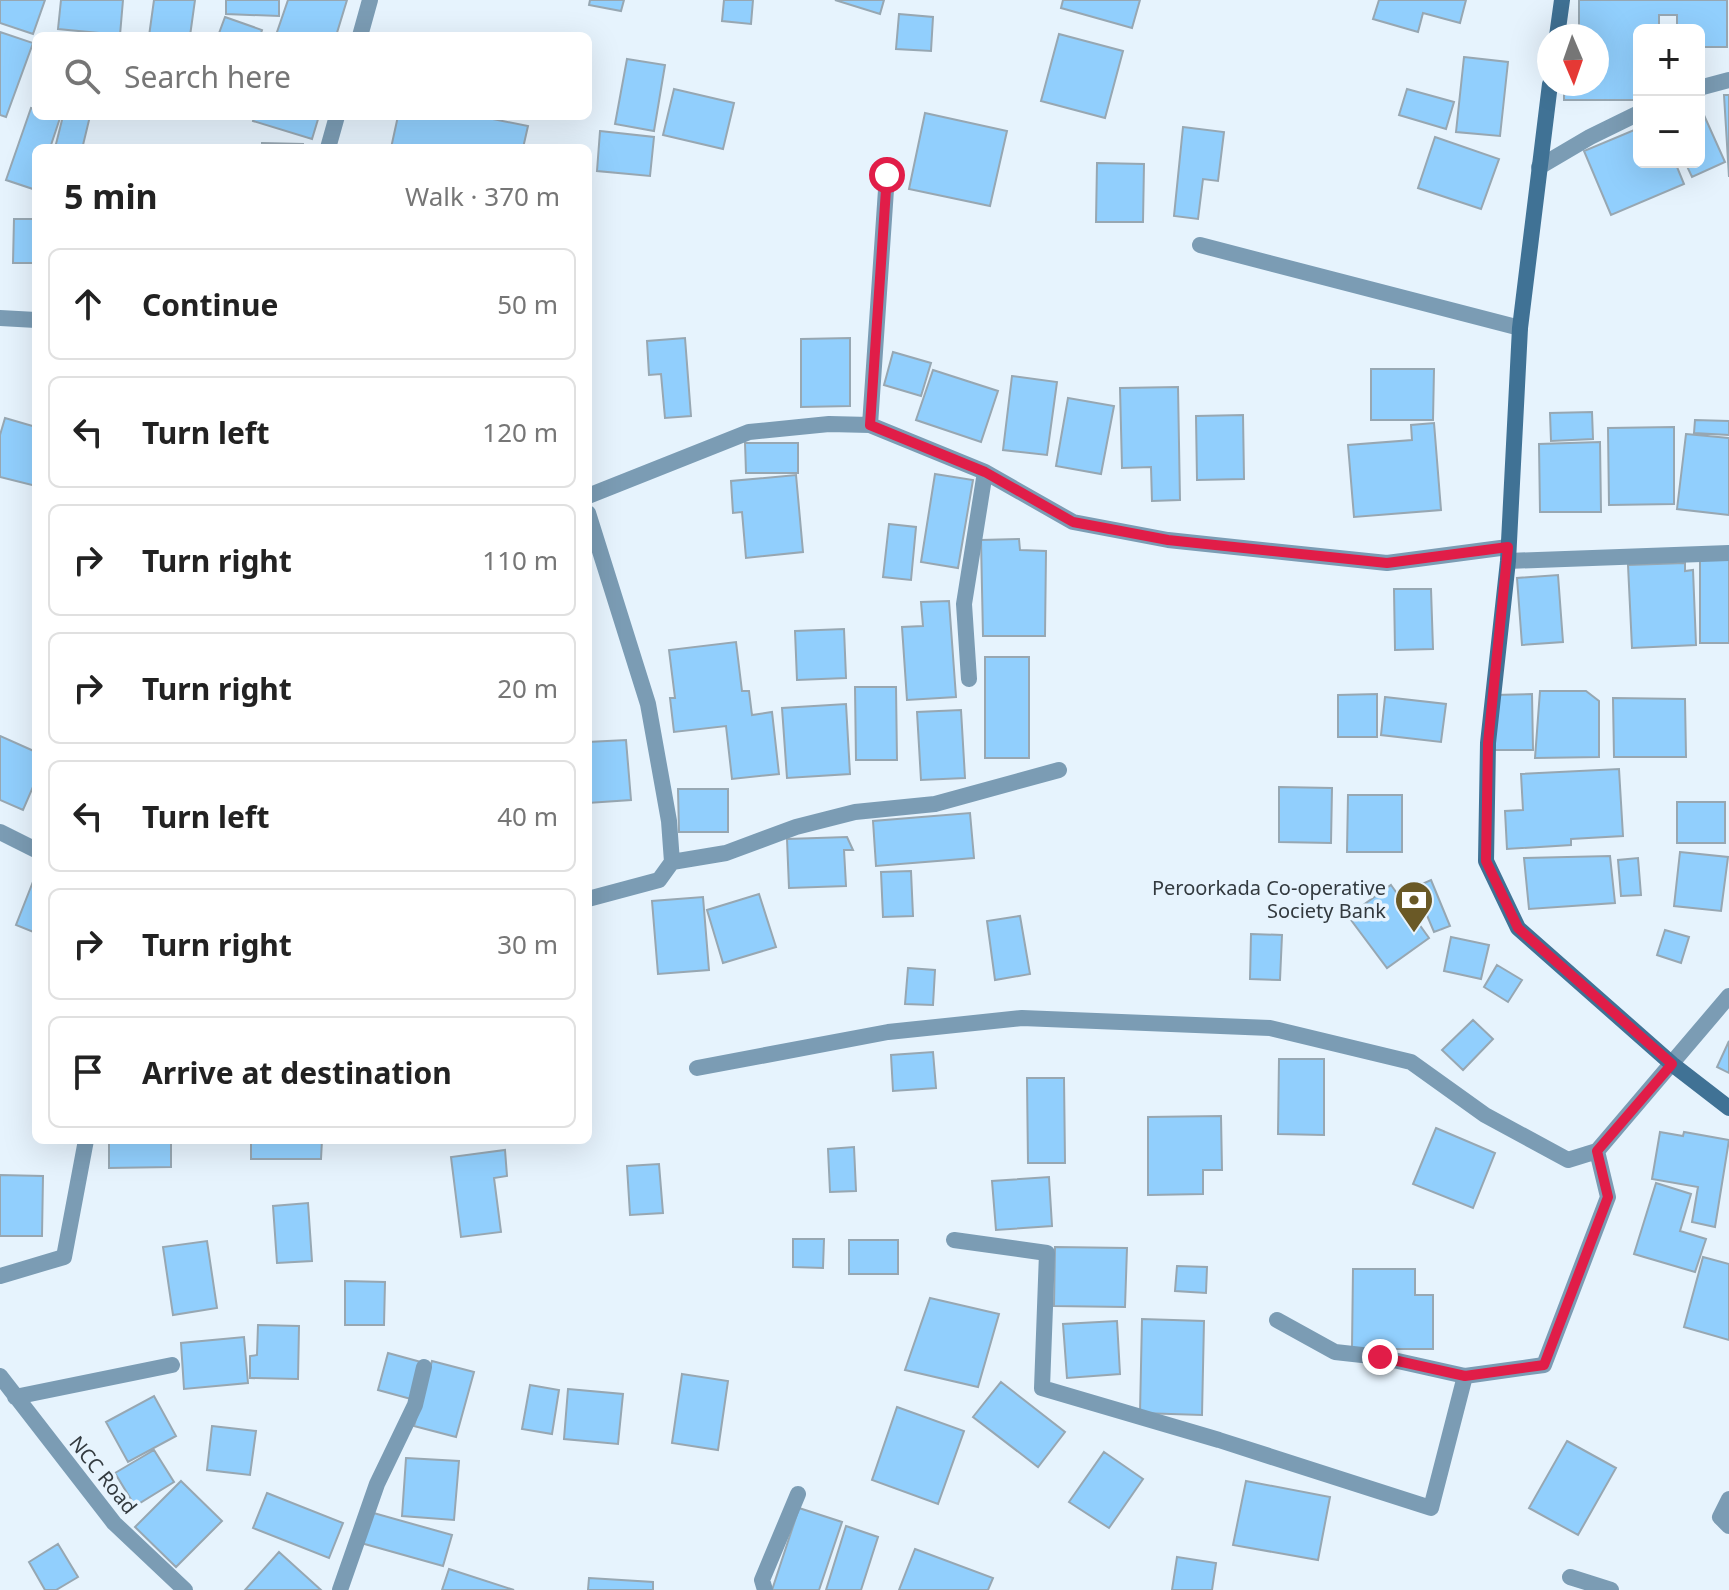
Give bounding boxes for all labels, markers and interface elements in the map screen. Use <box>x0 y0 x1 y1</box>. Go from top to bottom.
north arrow <box>1537 24 1609 96</box>
map controls <box>1633 24 1705 168</box>
button: + <box>1633 24 1705 96</box>
search box <box>32 32 592 120</box>
icon: search <box>60 54 104 98</box>
text: Search here <box>124 56 291 97</box>
button: − <box>1633 96 1705 168</box>
route start <box>869 157 905 193</box>
text: 5 min <box>64 173 158 219</box>
text: Walk · 370 m <box>405 178 560 214</box>
icon: ahead <box>66 282 110 326</box>
text: Continue <box>142 284 278 325</box>
text: 50 m <box>497 286 558 322</box>
icon: left <box>66 410 110 454</box>
text: Turn left <box>142 412 270 453</box>
text: 120 m <box>482 414 558 450</box>
icon: right <box>66 538 110 582</box>
text: Turn right <box>142 540 292 581</box>
text: 110 m <box>482 542 558 578</box>
icon: right <box>66 666 110 710</box>
text: Turn right <box>142 668 292 709</box>
text: 20 m <box>497 670 558 706</box>
icon: left <box>66 794 110 838</box>
text: Turn left <box>142 796 270 837</box>
text: 40 m <box>497 798 558 834</box>
place label: Peroorkada Co-operative Society Bank <box>1152 874 1386 924</box>
bank icon: Peroorkada Co-operative Society Bank <box>1393 879 1435 934</box>
icon: right <box>66 922 110 966</box>
text: Turn right <box>142 924 292 965</box>
text: 30 m <box>497 926 558 962</box>
icon: arrive <box>66 1050 110 1094</box>
text: Arrive at destination <box>142 1052 452 1093</box>
route end <box>1362 1339 1398 1375</box>
street label: NCC Road <box>64 1430 143 1519</box>

